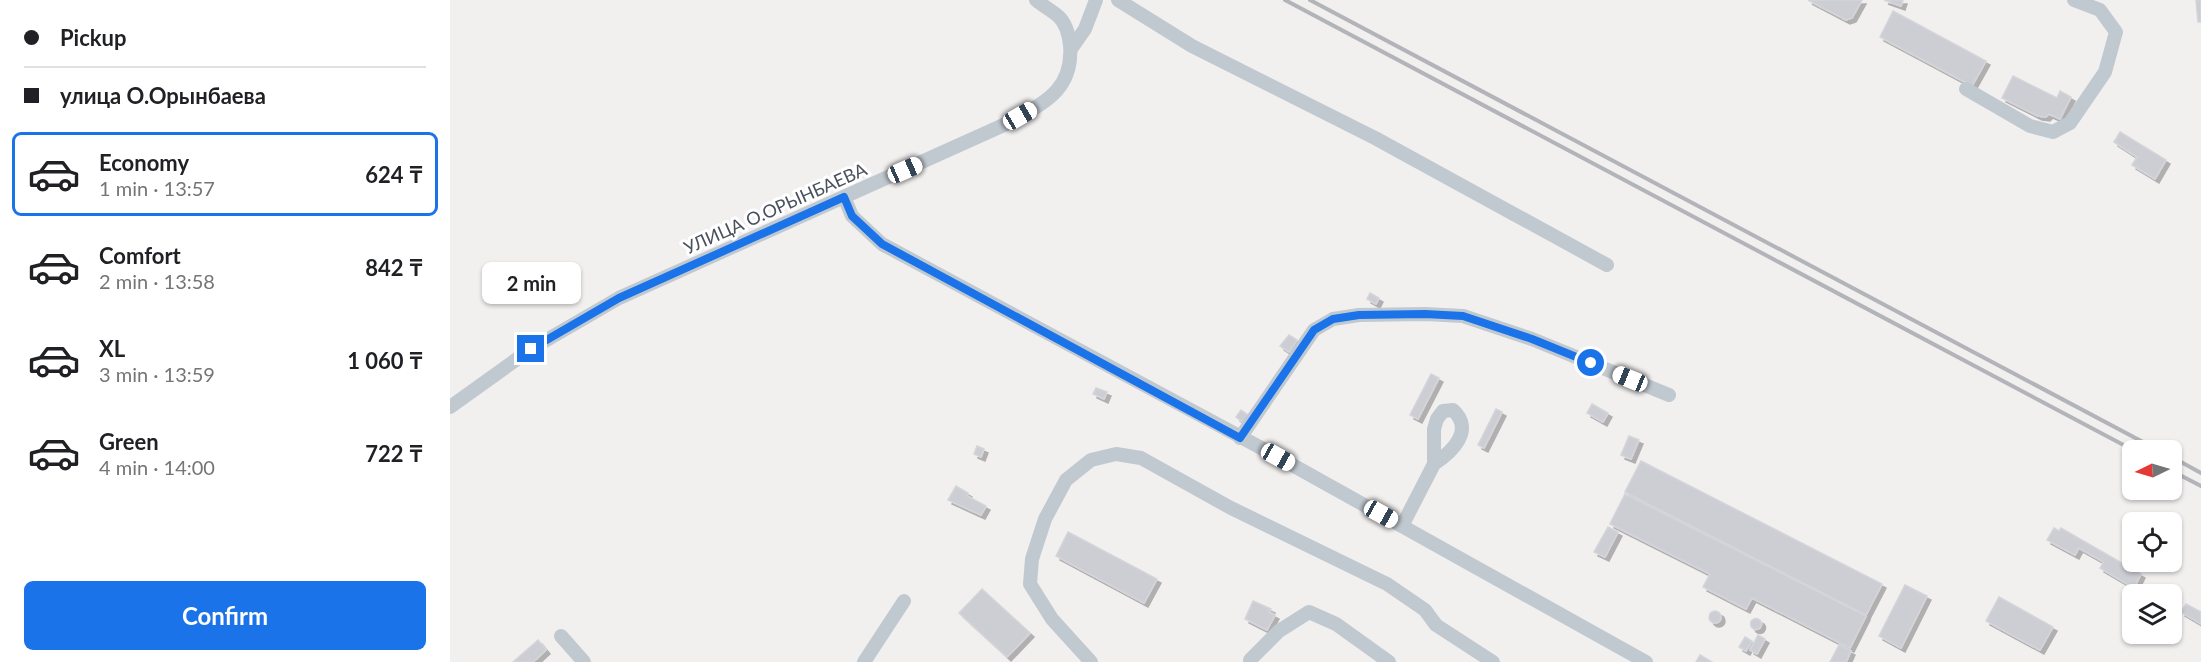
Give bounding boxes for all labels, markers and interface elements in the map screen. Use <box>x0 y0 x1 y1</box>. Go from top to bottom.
text: Pickup <box>60 24 126 51</box>
text: улица О.Орынбаева <box>60 82 266 109</box>
car <box>1000 99 1040 133</box>
icon: car <box>27 147 81 201</box>
text: Economy <box>99 149 189 176</box>
car <box>885 154 925 186</box>
street label: УЛИЦА О.ОРЫНБАЕВА <box>680 157 871 258</box>
text: 624 ₸ <box>365 161 423 188</box>
text: 1 min · 13:57 <box>99 176 215 200</box>
icon: car <box>27 240 81 294</box>
text: Comfort <box>99 242 181 269</box>
text: 842 ₸ <box>365 254 423 281</box>
callout: 2 min <box>482 262 580 304</box>
text: 2 min · 13:58 <box>99 269 215 293</box>
text: 2 min <box>507 271 556 295</box>
icon: car <box>27 333 81 387</box>
text: XL <box>99 335 125 362</box>
route end <box>517 335 544 362</box>
text: 1 060 ₸ <box>347 347 423 374</box>
route start <box>1577 349 1604 376</box>
text: 3 min · 13:59 <box>99 362 215 386</box>
car <box>1610 364 1650 394</box>
icon: car <box>27 426 81 480</box>
text: Green <box>99 428 159 455</box>
text: 722 ₸ <box>365 440 423 467</box>
car <box>1258 440 1298 474</box>
north arrow <box>2122 440 2182 500</box>
map controls <box>2122 440 2182 644</box>
text: 4 min · 14:00 <box>99 455 215 479</box>
car <box>1361 497 1401 531</box>
button: locate <box>2122 512 2182 572</box>
button: Confirm <box>24 581 426 650</box>
button: layers <box>2122 584 2182 644</box>

